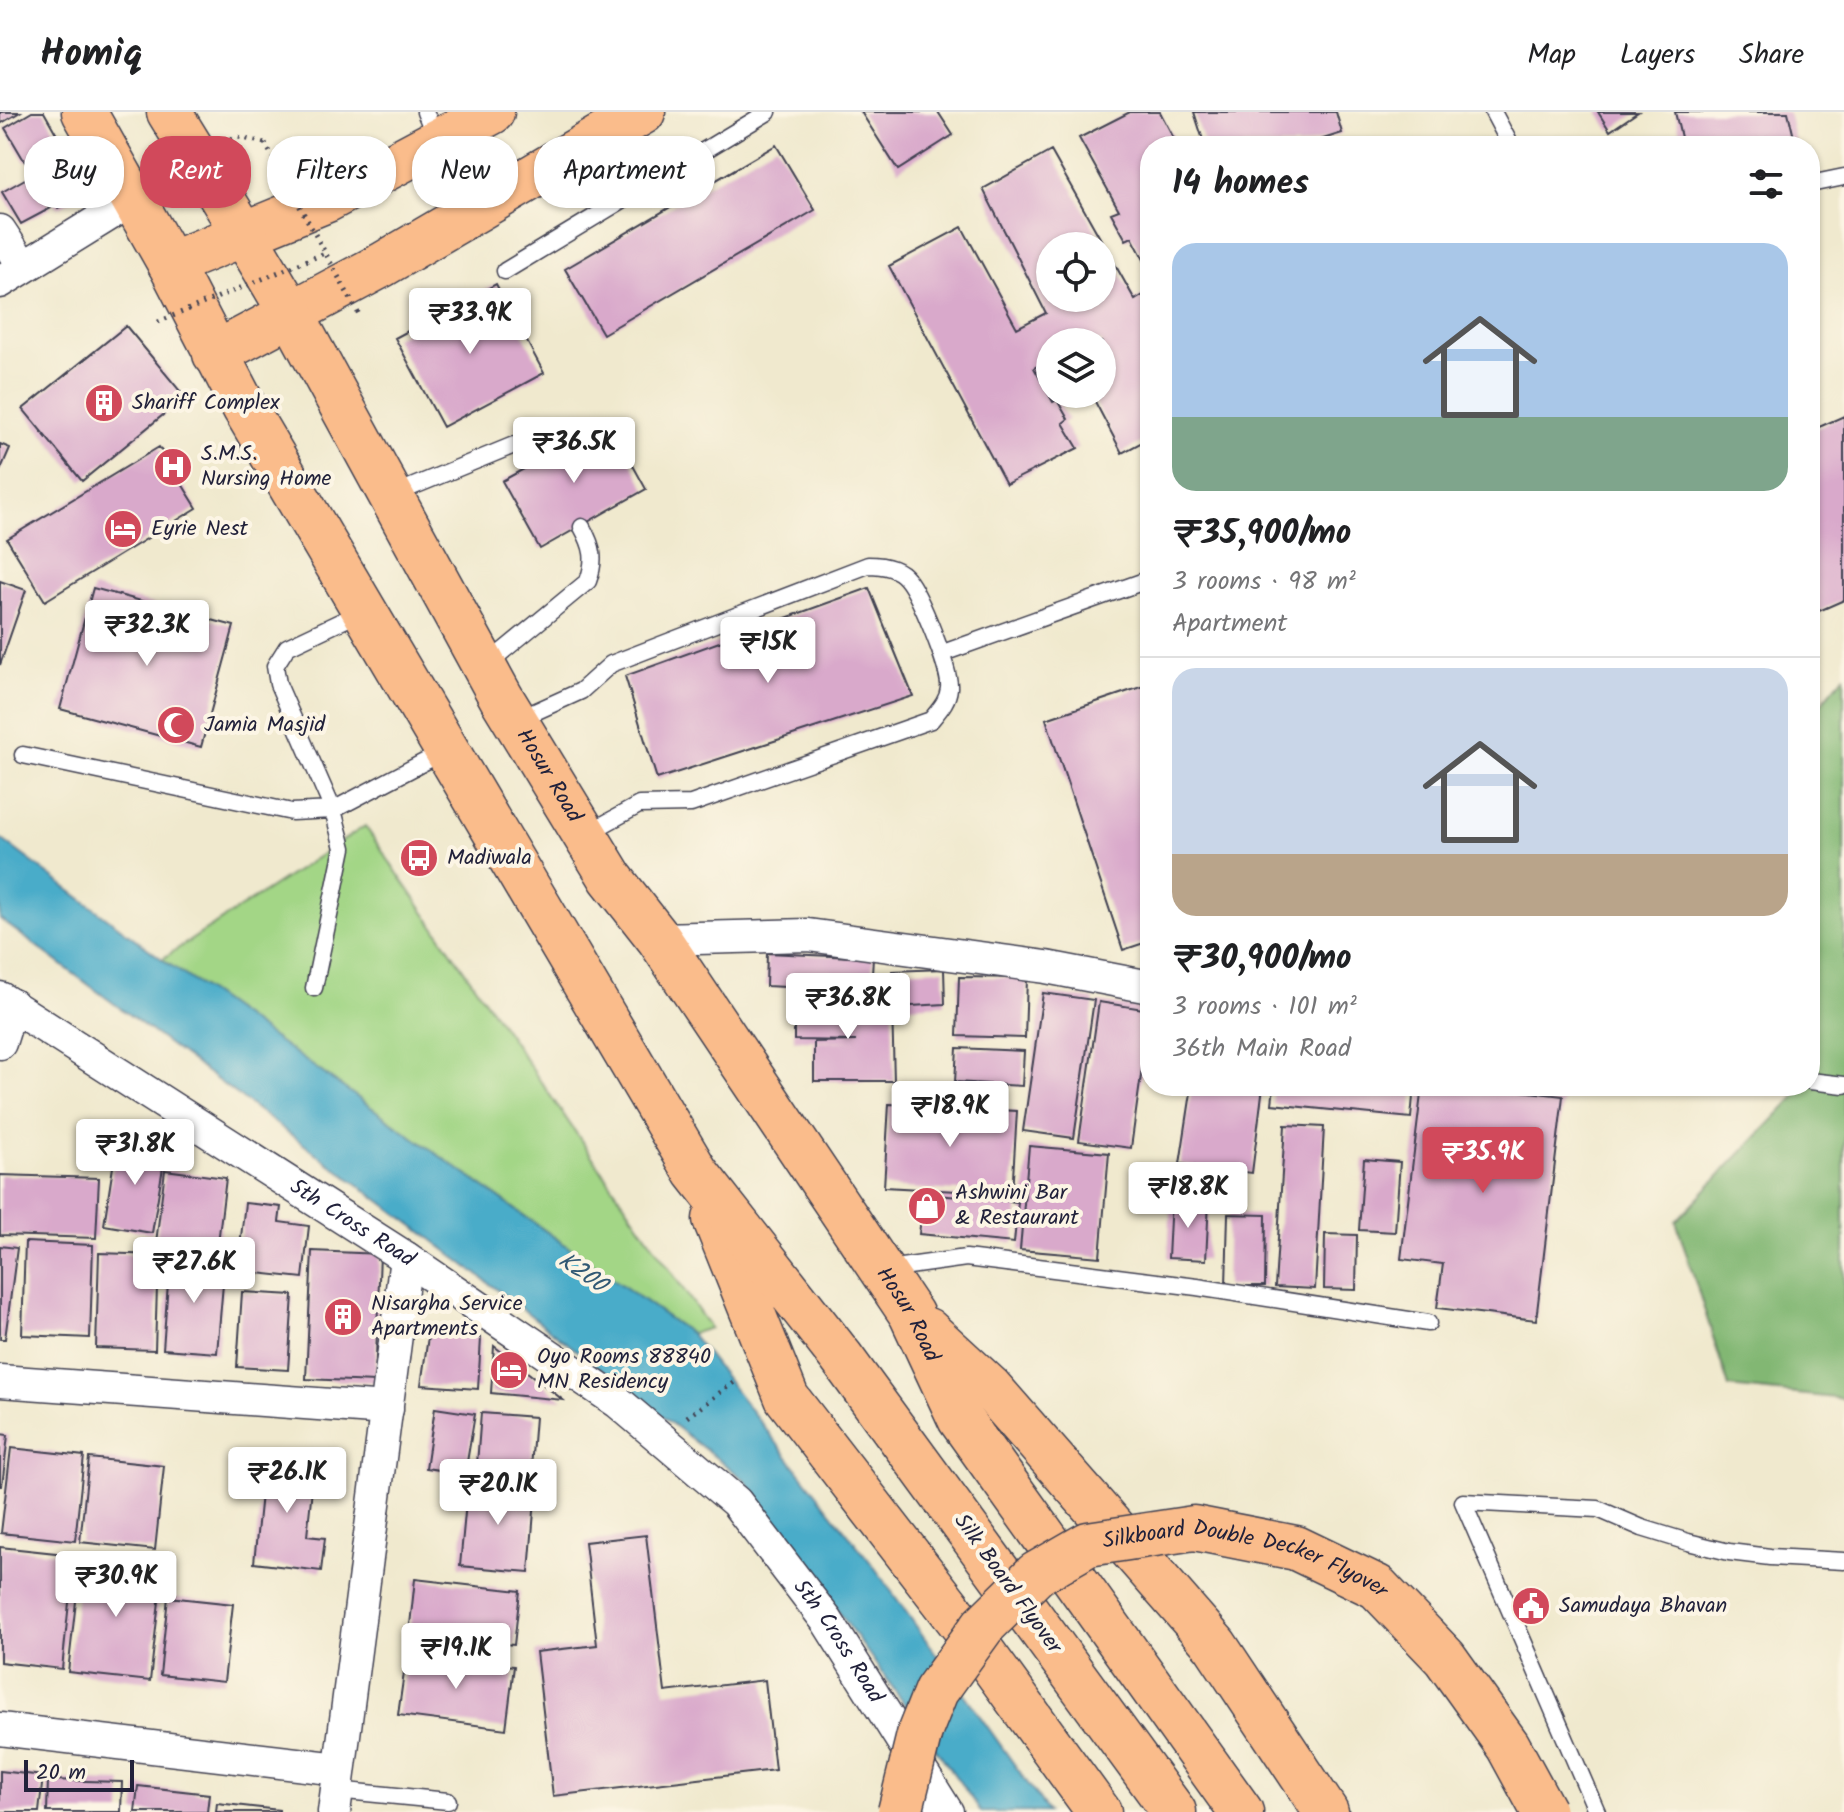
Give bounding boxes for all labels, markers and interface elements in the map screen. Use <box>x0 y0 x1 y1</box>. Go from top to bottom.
text: Homiq <box>40 25 143 85</box>
text: Map <box>1527 33 1576 78</box>
text: Layers <box>1620 33 1695 78</box>
text: Share <box>1739 33 1804 78</box>
chip: Buy <box>24 136 124 208</box>
chip: Rent <box>140 136 251 208</box>
chip: Filters <box>267 136 396 208</box>
chip: New <box>412 136 518 208</box>
chip: Apartment <box>534 136 715 208</box>
text: 14 homes <box>1172 157 1309 211</box>
icon: filters <box>1744 162 1788 206</box>
map controls <box>1036 232 1116 408</box>
button: locate <box>1036 232 1116 312</box>
pin: ₹33.9K <box>405 288 535 356</box>
text: ₹33.9K <box>427 293 513 335</box>
icon: home <box>1408 295 1552 439</box>
button: layers <box>1036 328 1116 408</box>
building icon: Shariff Complex <box>83 382 125 424</box>
place label: Shariff Complex <box>132 386 280 421</box>
pin: ₹36.5K <box>509 417 639 485</box>
text: ₹36.5K <box>531 422 617 464</box>
place label: S.M.S. Nursing Home <box>201 437 332 497</box>
hospital icon: S.M.S. Nursing Home <box>152 446 194 488</box>
text: ₹35,900/mo <box>1172 507 1351 561</box>
hotel icon: Eyrie Nest <box>102 508 144 550</box>
place label: Eyrie Nest <box>151 512 249 547</box>
text: 3 rooms · 98 m² <box>1172 561 1356 603</box>
pin: ₹32.3K <box>82 600 212 668</box>
text: Apartment <box>1172 603 1287 645</box>
text: ₹32.3K <box>103 605 191 647</box>
pin: ₹15K <box>721 617 815 685</box>
text: ₹15K <box>738 622 798 664</box>
mosque icon: Jamia Masjid <box>155 704 197 746</box>
place label: Jamia Masjid <box>204 708 326 743</box>
icon: home <box>1408 720 1552 864</box>
street label: Hosur Road <box>506 722 592 831</box>
bus stop icon: Madiwala <box>398 837 440 879</box>
place label: Madiwala <box>447 841 532 876</box>
text: ₹30,900/mo <box>1172 932 1352 986</box>
pin: ₹36.8K <box>783 973 913 1041</box>
text: ₹36.8K <box>804 978 892 1020</box>
text: 3 rooms · 101 m² <box>1172 986 1357 1028</box>
text: 36th Main Road <box>1172 1028 1351 1070</box>
pin: ₹18.9K <box>885 1081 1015 1149</box>
text: ₹18.9K <box>910 1086 990 1128</box>
pin: ₹31.8K <box>70 1119 200 1187</box>
text: ₹31.8K <box>94 1124 176 1166</box>
pin: ₹35.9K <box>1418 1127 1548 1195</box>
text: ₹35.9K <box>1441 1132 1525 1174</box>
pin: ₹18.8K <box>1123 1162 1253 1230</box>
text: ₹18.8K <box>1147 1167 1229 1209</box>
street label: 5th Cross Road <box>282 1170 423 1277</box>
place label: Ashwini Bar & Restaurant <box>955 1176 1079 1236</box>
shop icon: Ashwini Bar & Restaurant <box>906 1185 948 1227</box>
pin: ₹27.6K <box>129 1237 259 1305</box>
text: ₹27.6K <box>151 1242 237 1284</box>
water label: K200 <box>549 1242 617 1306</box>
street label: Hosur Road <box>867 1260 949 1369</box>
place label: Nisargha Service Apartments <box>371 1287 523 1347</box>
building icon: Nisargha Service Apartments <box>322 1296 364 1338</box>
place label: Oyo Rooms 88840 MN Residency <box>537 1340 711 1400</box>
hotel icon: Oyo Rooms 88840 MN Residency <box>488 1349 530 1391</box>
pin: ₹26.1K <box>222 1447 352 1515</box>
text: ₹26.1K <box>246 1452 328 1494</box>
pin: ₹20.1K <box>433 1459 563 1527</box>
text: ₹20.1K <box>458 1464 538 1506</box>
street label: Silk Board Flyover <box>944 1506 1071 1663</box>
street label: Silkboard Double Decker Flyover <box>1100 1511 1398 1608</box>
pin: ₹30.9K <box>51 1551 181 1619</box>
text: ₹30.9K <box>73 1556 159 1598</box>
street label: 5th Cross Road <box>784 1572 893 1711</box>
public building icon: Samudaya Bhavan <box>1510 1585 1552 1627</box>
place label: Samudaya Bhavan <box>1559 1589 1727 1624</box>
pin: ₹19.1K <box>391 1623 521 1691</box>
text: ₹19.1K <box>419 1628 493 1670</box>
scale bar <box>24 1756 134 1792</box>
text: 20 m <box>36 1756 86 1791</box>

